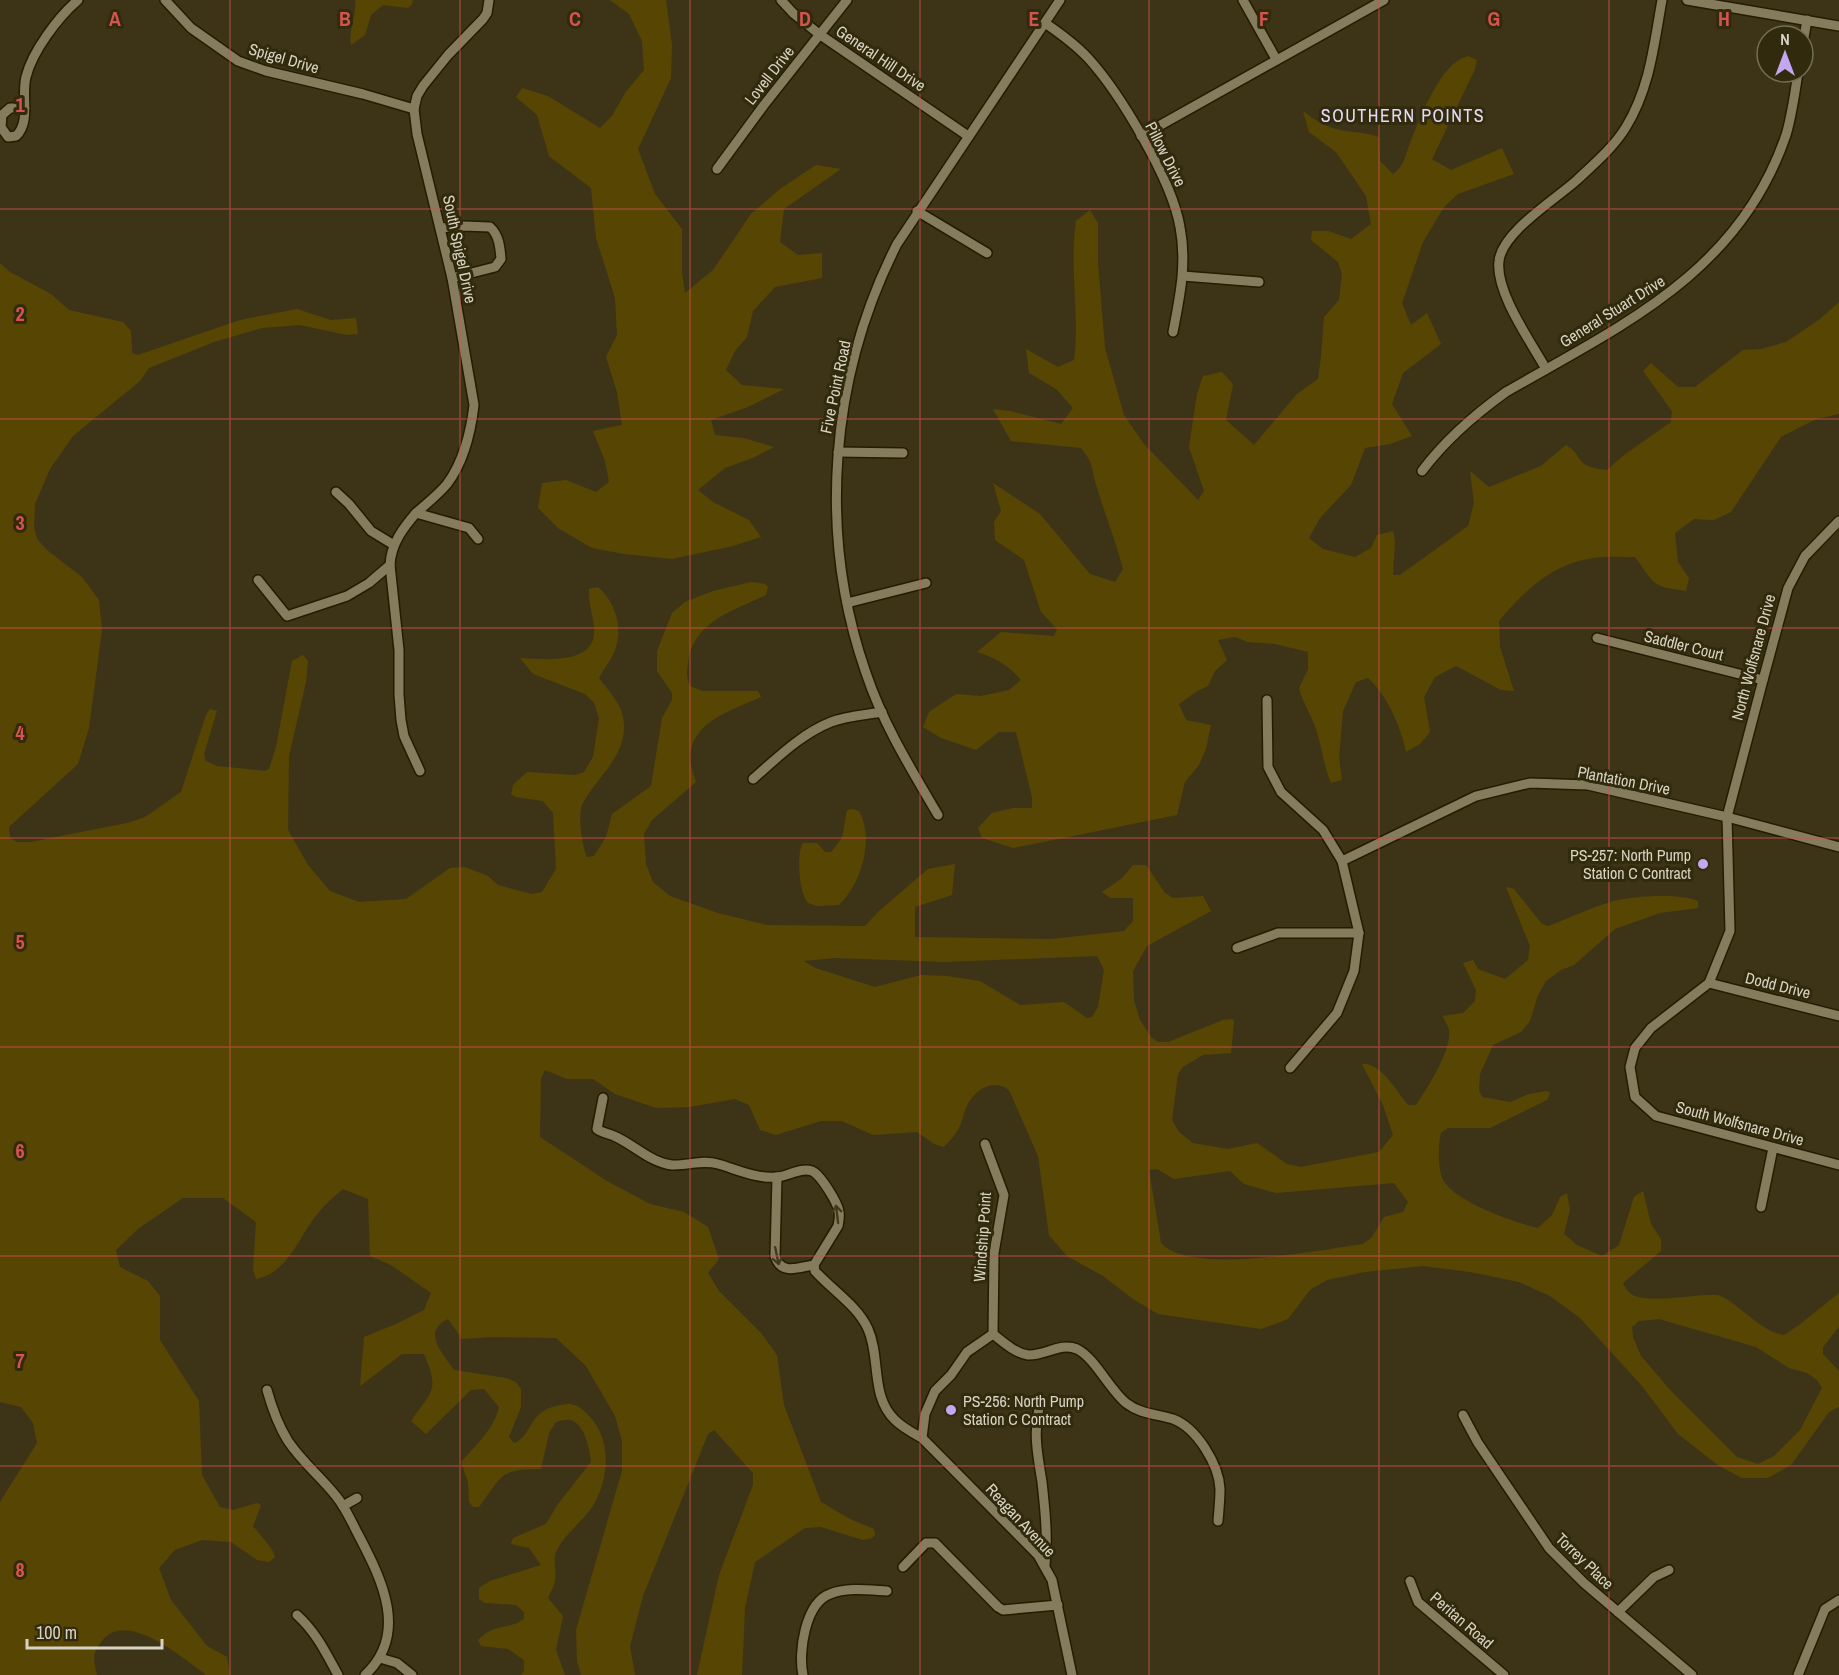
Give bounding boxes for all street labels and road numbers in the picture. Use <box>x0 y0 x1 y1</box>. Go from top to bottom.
street label: General Hill Drive <box>832 20 930 96</box>
street label: Spigel Drive <box>246 37 322 79</box>
street label: Lovell Drive <box>739 41 799 109</box>
street label: Pillow Drive <box>1140 118 1192 190</box>
street label: South Spigel Drive <box>438 193 482 305</box>
street label: General Stuart Drive <box>1555 270 1669 352</box>
street label: Five Point Road <box>814 338 856 436</box>
street label: North Wolfsnare Drive <box>1726 592 1780 722</box>
street label: Saddler Court <box>1642 625 1726 666</box>
street label: Plantation Drive <box>1576 760 1672 800</box>
street label: Dodd Drive <box>1743 966 1813 1004</box>
street label: South Wolfsnare Drive <box>1674 1095 1806 1151</box>
street label: Windship Point <box>968 1191 996 1283</box>
street label: Reagan Avenue <box>981 1478 1061 1562</box>
street label: Torrey Place <box>1551 1528 1619 1594</box>
street label: Peritan Road <box>1426 1586 1498 1654</box>

